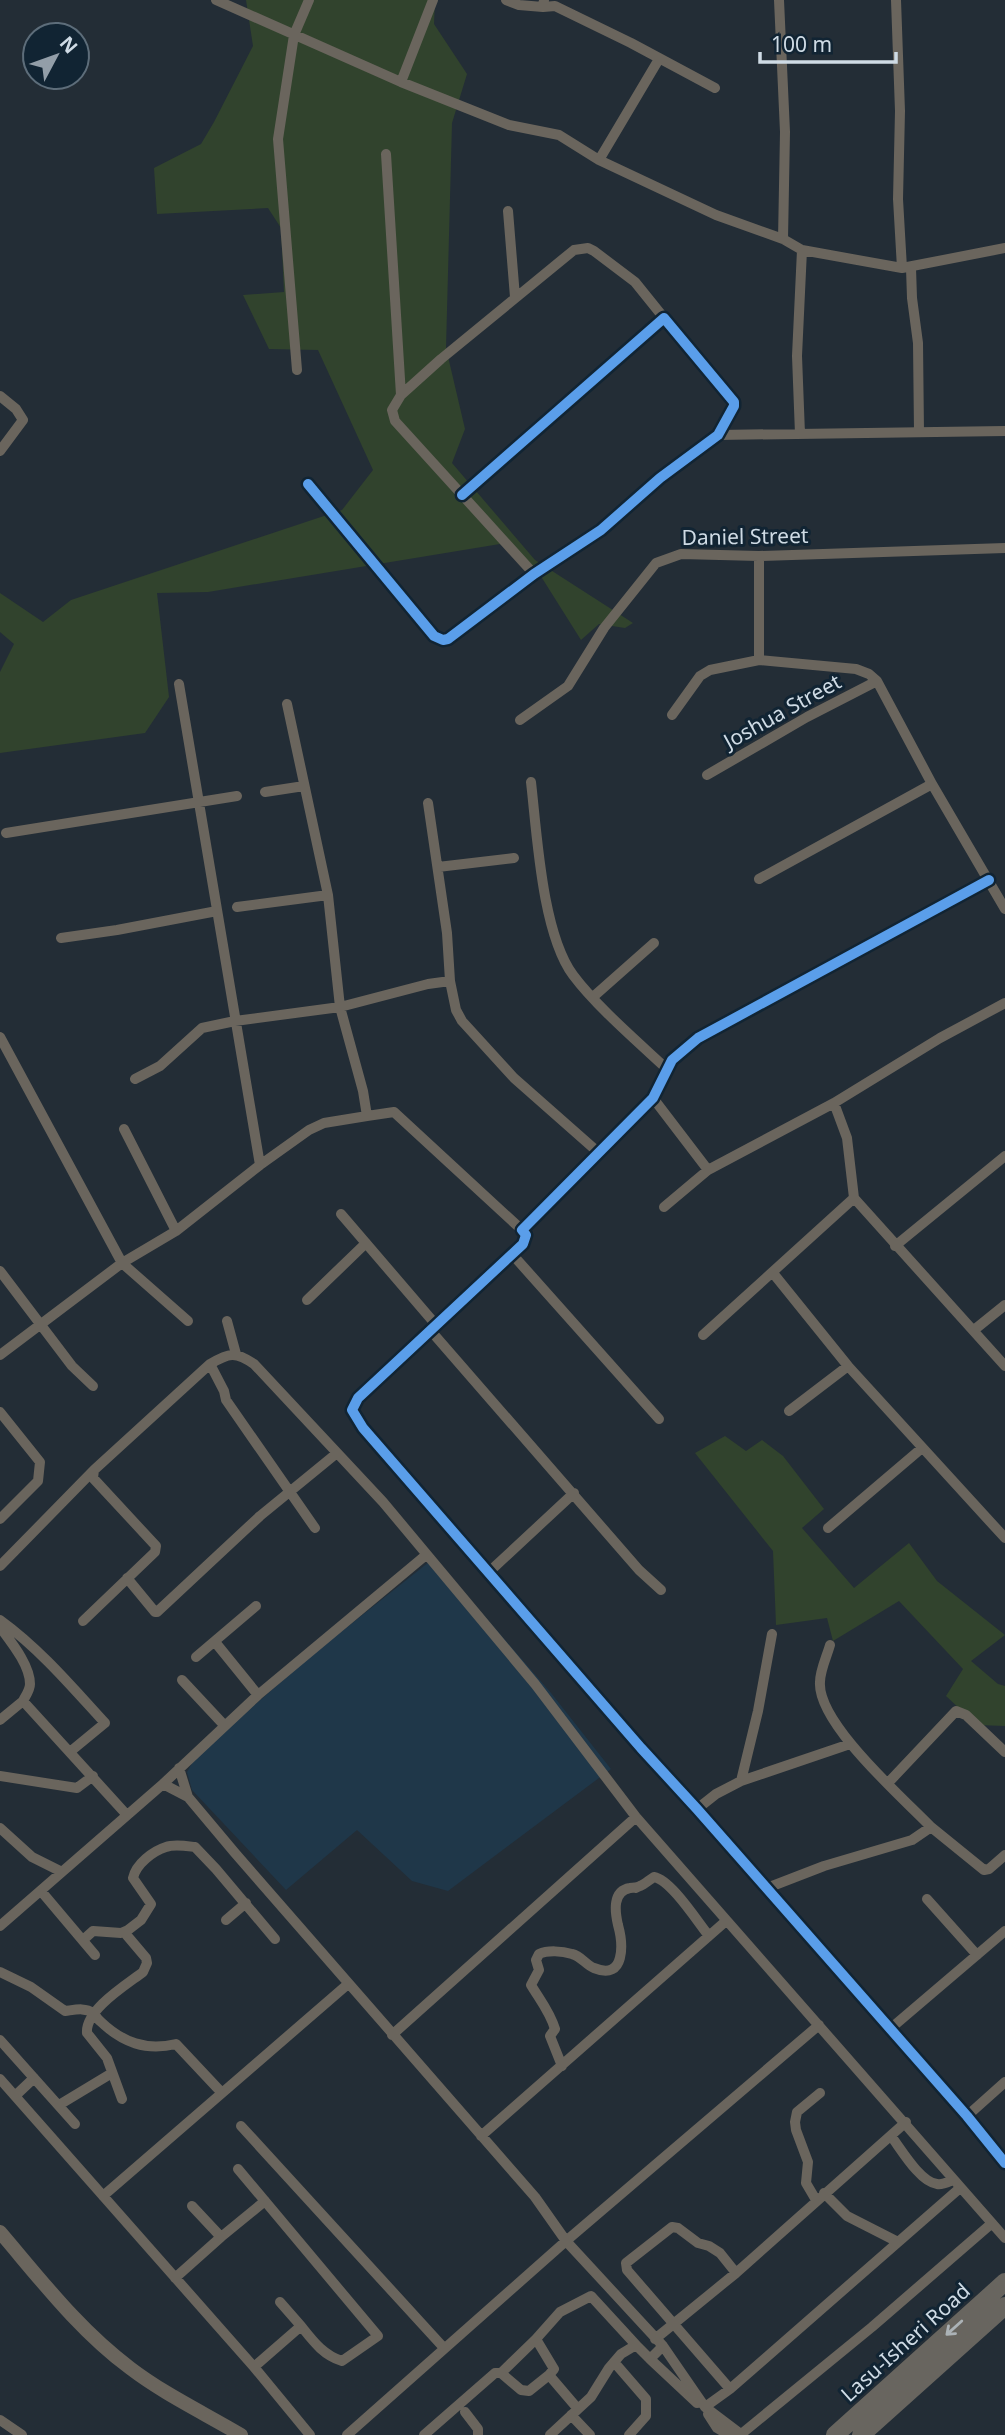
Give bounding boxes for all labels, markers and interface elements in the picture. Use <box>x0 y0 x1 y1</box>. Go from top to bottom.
north arrow <box>21 21 91 91</box>
scale bar <box>760 21 897 65</box>
text: N <box>54 30 84 59</box>
text: 100 m <box>771 30 832 58</box>
street label: Daniel Street <box>681 521 809 551</box>
street label: Joshua Street <box>716 667 846 756</box>
street label: Lasu-Isheri Road <box>834 2277 976 2407</box>
one-way arrow <box>945 2320 963 2336</box>

